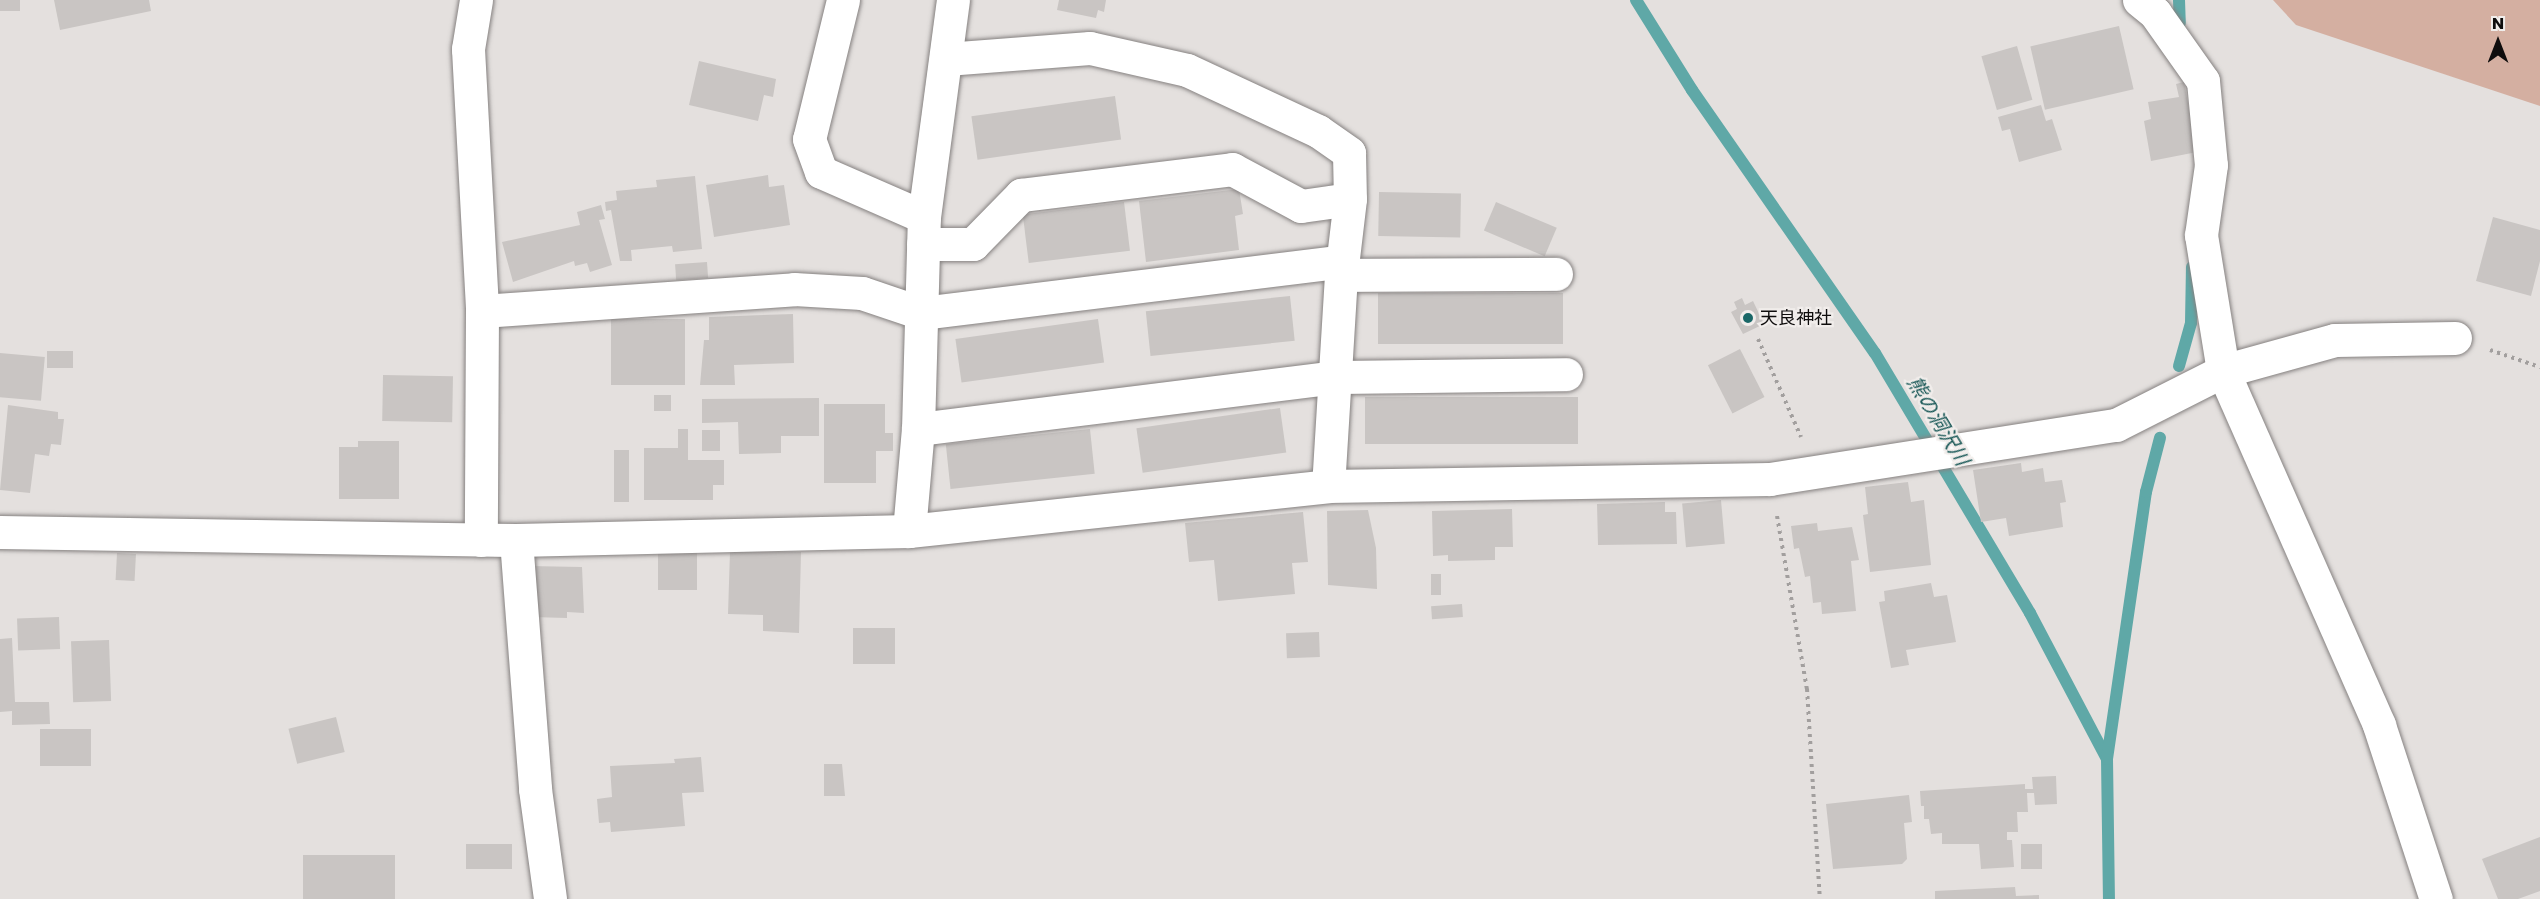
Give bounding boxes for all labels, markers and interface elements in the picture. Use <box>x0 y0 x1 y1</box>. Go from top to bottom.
north arrow <box>2468 12 2528 72</box>
text: N <box>2492 12 2504 35</box>
place label: 天良神社 <box>1760 307 1832 329</box>
marker: 天良神社 <box>1741 311 1755 325</box>
water label: 熊の洞沢川 <box>1902 372 1974 470</box>

